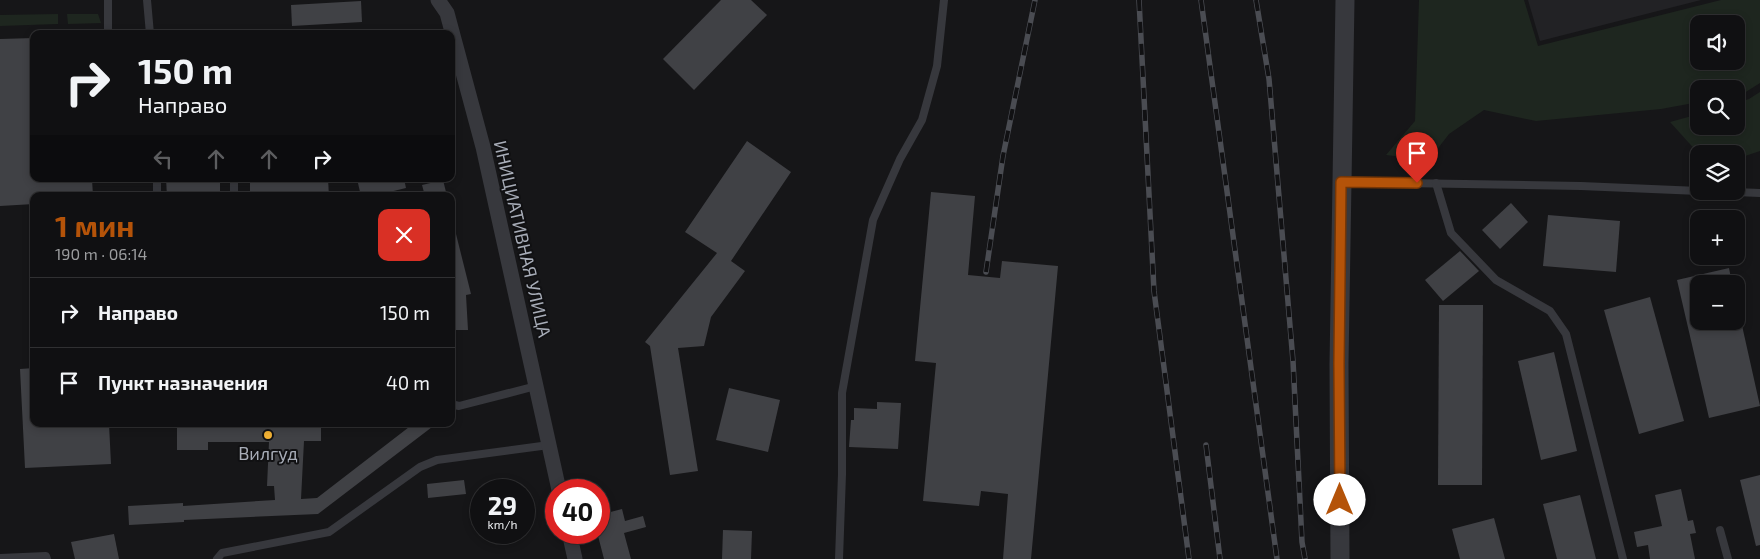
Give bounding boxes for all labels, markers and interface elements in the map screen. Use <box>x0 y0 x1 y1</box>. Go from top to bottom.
map controls <box>1690 15 1745 330</box>
button: sound <box>1690 15 1745 70</box>
text: 150 m <box>138 49 233 91</box>
icon: right <box>55 50 120 115</box>
button: search <box>1690 80 1745 135</box>
text: Направо <box>138 91 227 117</box>
pin <box>1396 132 1438 183</box>
street label: ИНИЦИАТИВНАЯ УЛИЦА <box>490 138 557 340</box>
icon: arrive <box>1403 139 1431 167</box>
icon: left <box>149 145 177 173</box>
icon: ahead <box>202 145 230 173</box>
icon: ahead <box>255 145 283 173</box>
icon: right <box>308 145 336 173</box>
button: layers <box>1690 145 1745 200</box>
text: 1 мин <box>55 207 134 243</box>
button: close <box>378 209 430 261</box>
button: + <box>1690 210 1745 265</box>
text: 190 m · 06:14 <box>55 244 147 263</box>
button: − <box>1690 275 1745 330</box>
icon: right <box>55 299 83 327</box>
text: Направо <box>98 301 178 324</box>
text: 150 m <box>380 301 430 324</box>
icon: arrive <box>55 369 83 397</box>
text: Пункт назначения <box>98 371 268 394</box>
text: 40 m <box>386 371 430 394</box>
marker: Вилгуд <box>262 429 274 441</box>
place label: Вилгуд <box>238 442 298 464</box>
position arrow <box>1313 473 1365 525</box>
speed limit sign: 40 <box>545 479 610 544</box>
text: 29 <box>488 490 517 520</box>
text: km/h <box>488 517 517 531</box>

